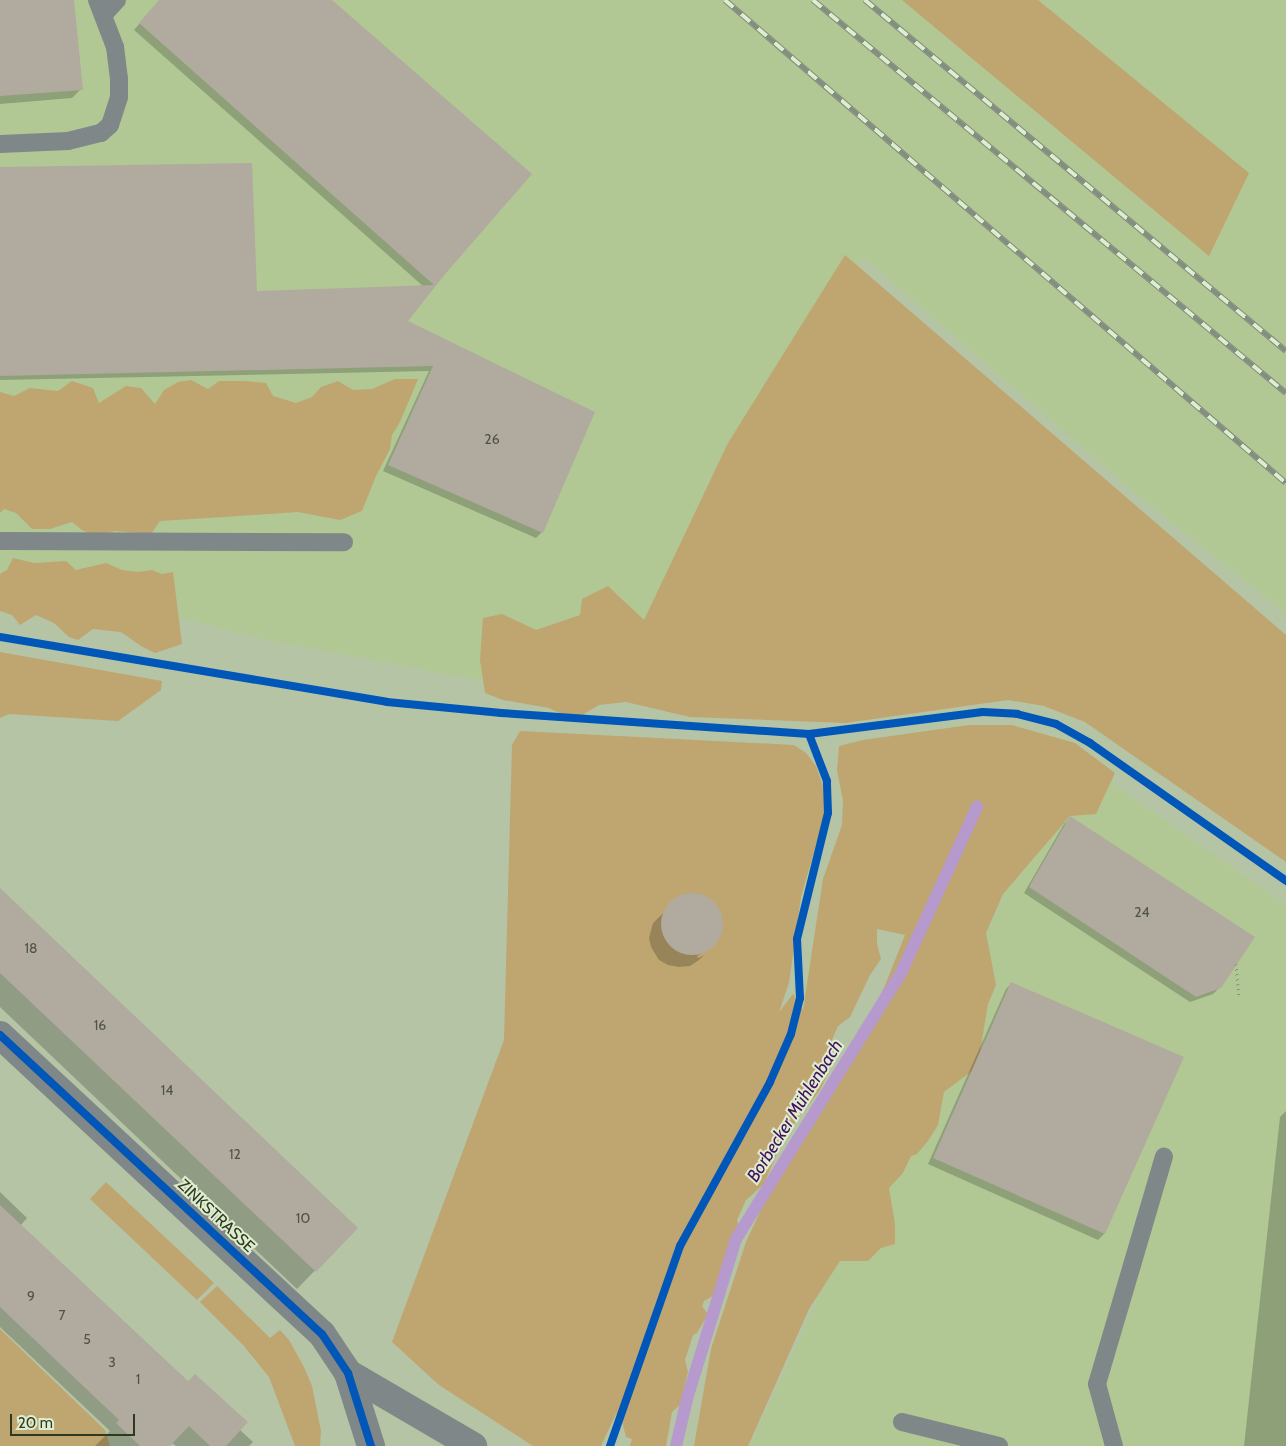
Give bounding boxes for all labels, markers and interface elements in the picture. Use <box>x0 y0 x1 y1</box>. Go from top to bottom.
house number: 26 <box>484 431 500 447</box>
house number: 24 <box>1134 904 1150 920</box>
house number: 18 <box>24 940 38 956</box>
house number: 16 <box>94 1017 106 1033</box>
water label: Borbecker Mühlenbach <box>743 1036 847 1186</box>
house number: 14 <box>161 1082 173 1098</box>
house number: 12 <box>229 1146 241 1162</box>
street label: ZINKSTRASSE <box>174 1176 258 1256</box>
house number: 10 <box>296 1210 310 1226</box>
house number: 9 <box>27 1288 35 1304</box>
house number: 7 <box>58 1307 66 1323</box>
house number: 5 <box>83 1331 91 1347</box>
house number: 3 <box>108 1354 116 1370</box>
house number: 1 <box>136 1371 140 1387</box>
scale bar <box>12 1404 138 1436</box>
text: 20 m <box>18 1414 53 1432</box>

